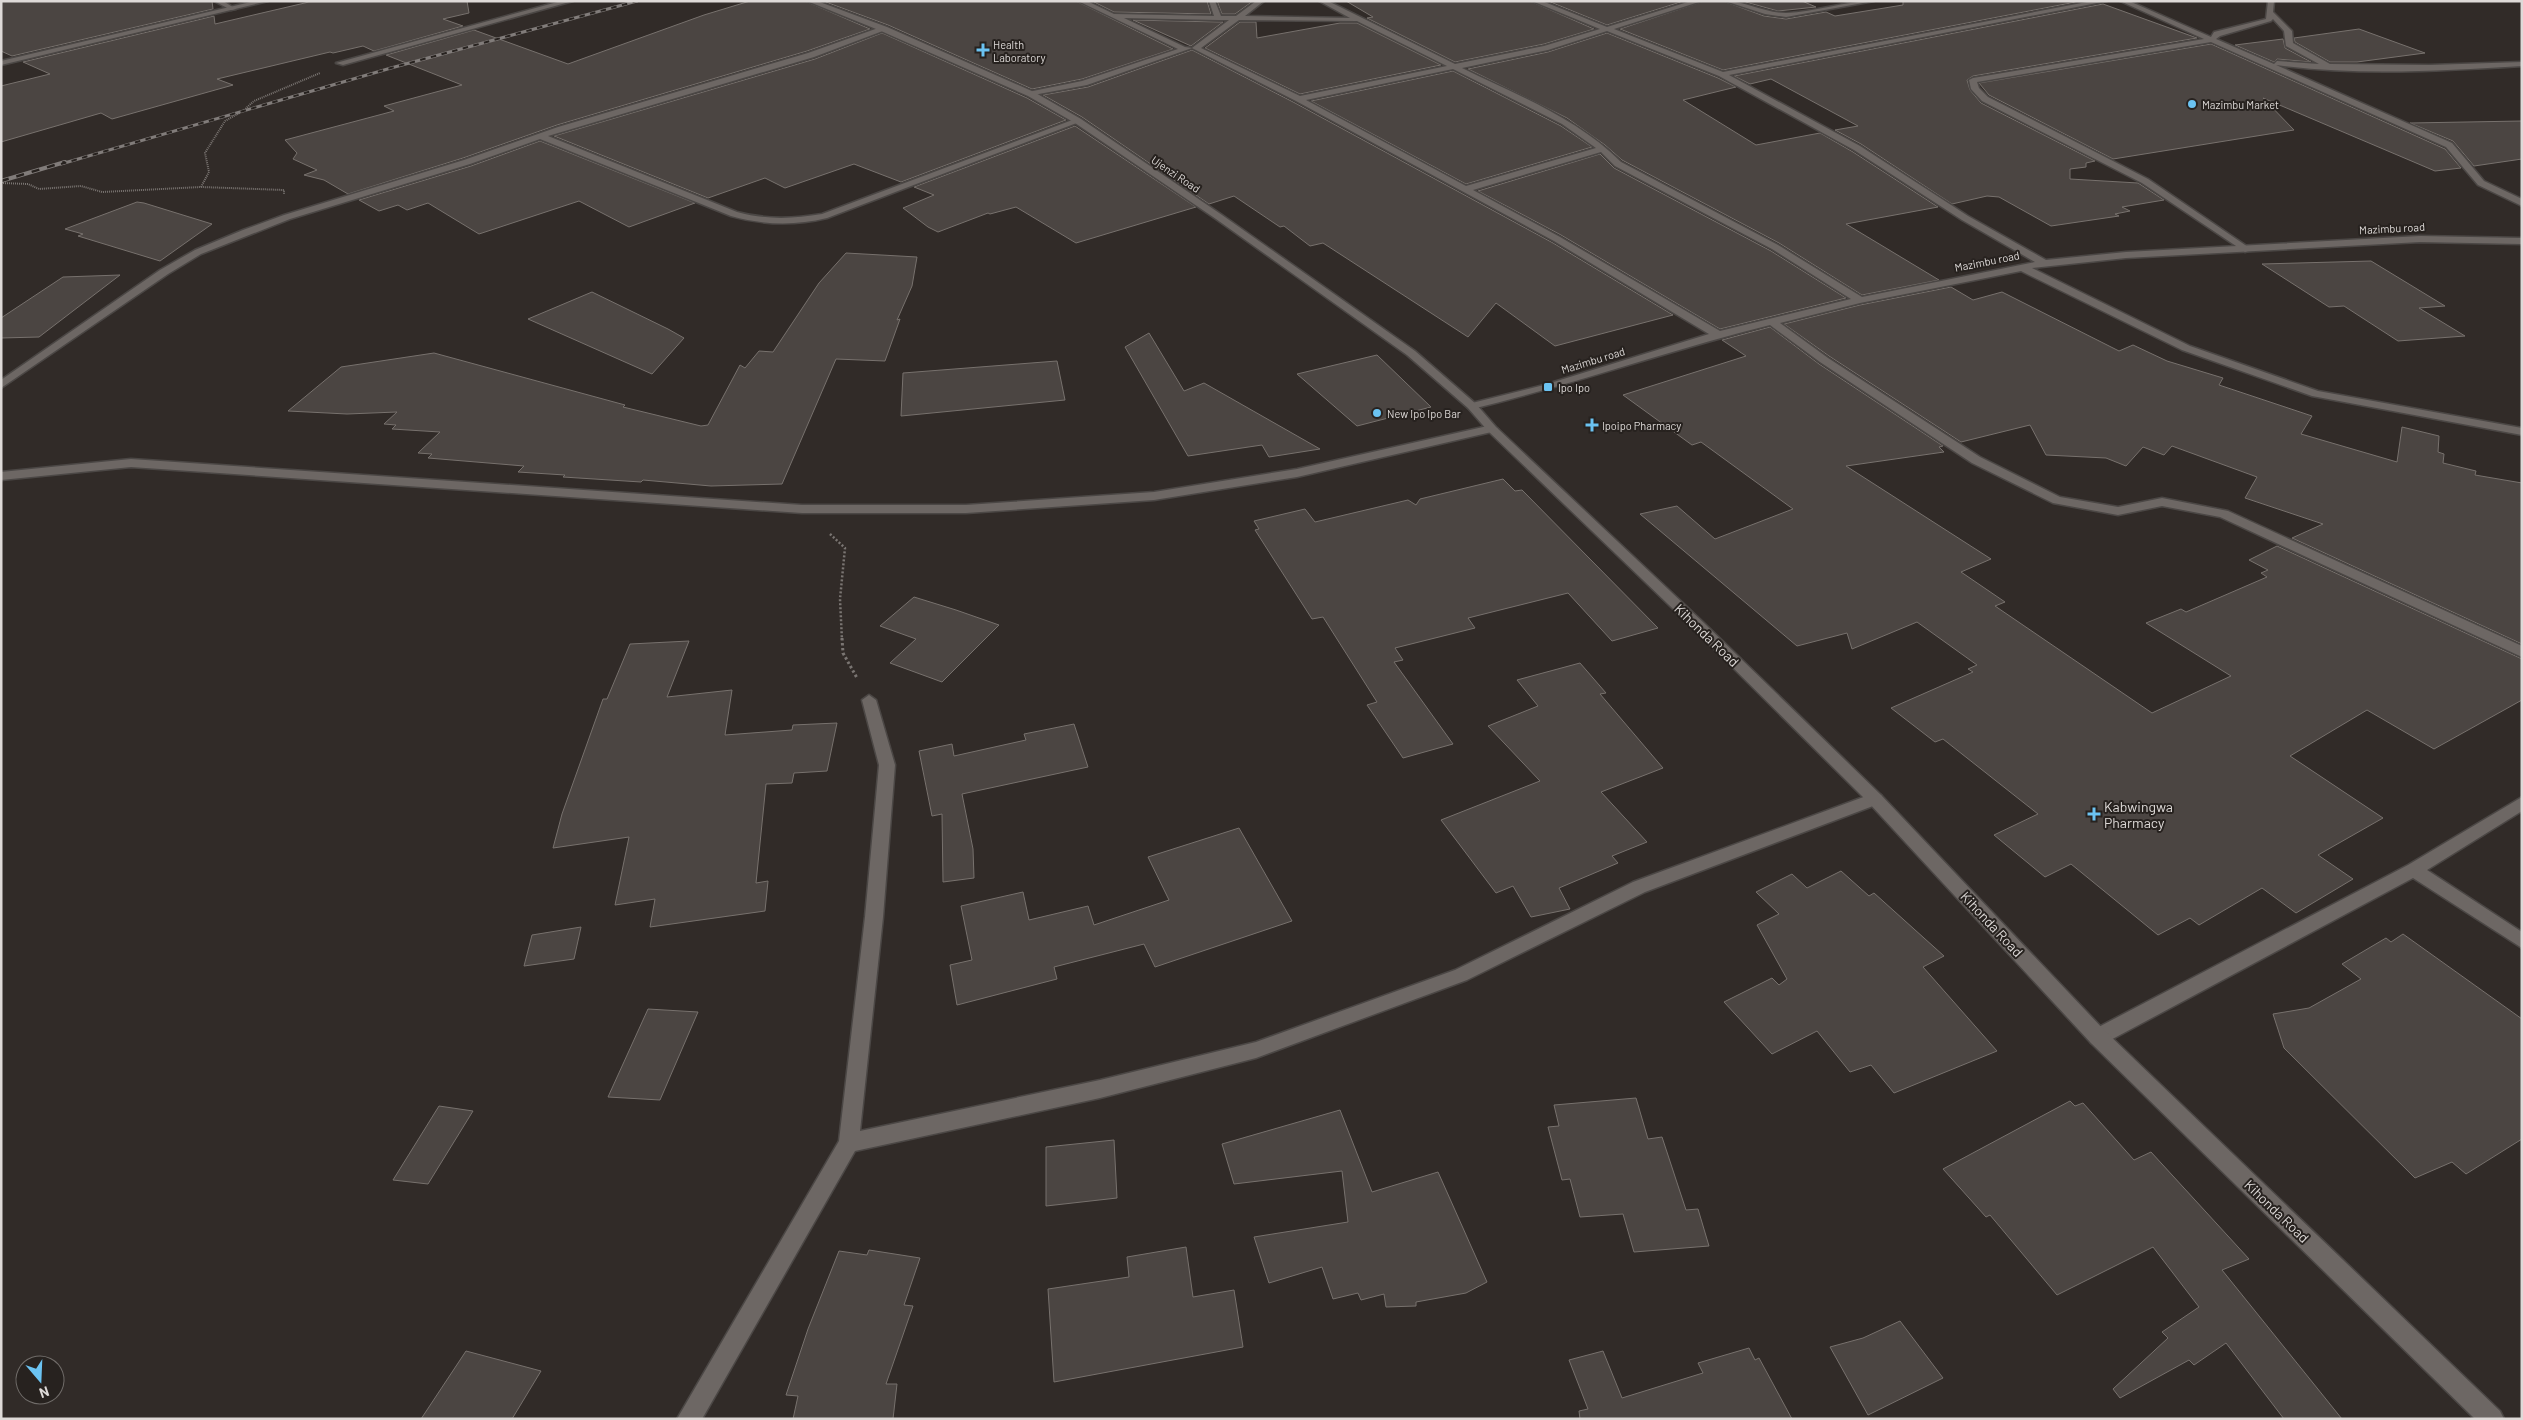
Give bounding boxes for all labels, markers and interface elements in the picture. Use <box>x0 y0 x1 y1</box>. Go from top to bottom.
place label: Health Laboratory <box>993 38 1046 64</box>
marker: Health Laboratory <box>977 44 989 56</box>
marker: Mazimbu Market <box>2186 98 2198 110</box>
place label: Mazimbu Market <box>2202 98 2279 111</box>
street label: Ujenzi Road <box>1149 153 1203 195</box>
street label: Mazimbu road <box>2359 220 2425 236</box>
street label: Mazimbu road <box>1953 248 2021 274</box>
street label: Mazimbu road <box>1560 344 1626 376</box>
marker: Ipo Ipo <box>1542 381 1554 393</box>
place label: Ipo Ipo <box>1558 381 1590 394</box>
marker: New Ipo Ipo Bar <box>1371 407 1383 419</box>
place label: New Ipo Ipo Bar <box>1387 407 1461 420</box>
marker: Ipoipo Pharmacy <box>1586 419 1598 431</box>
place label: Ipoipo Pharmacy <box>1602 419 1681 432</box>
street label: Kihonda Road <box>1671 600 1743 670</box>
place label: Kabwingwa Pharmacy <box>2104 798 2173 831</box>
marker: Kabwingwa Pharmacy <box>2088 808 2100 820</box>
street label: Kihonda Road <box>1957 888 2027 960</box>
street label: Kihonda Road <box>2241 1176 2313 1246</box>
north arrow <box>15 1355 65 1405</box>
text: N <box>37 1383 52 1402</box>

